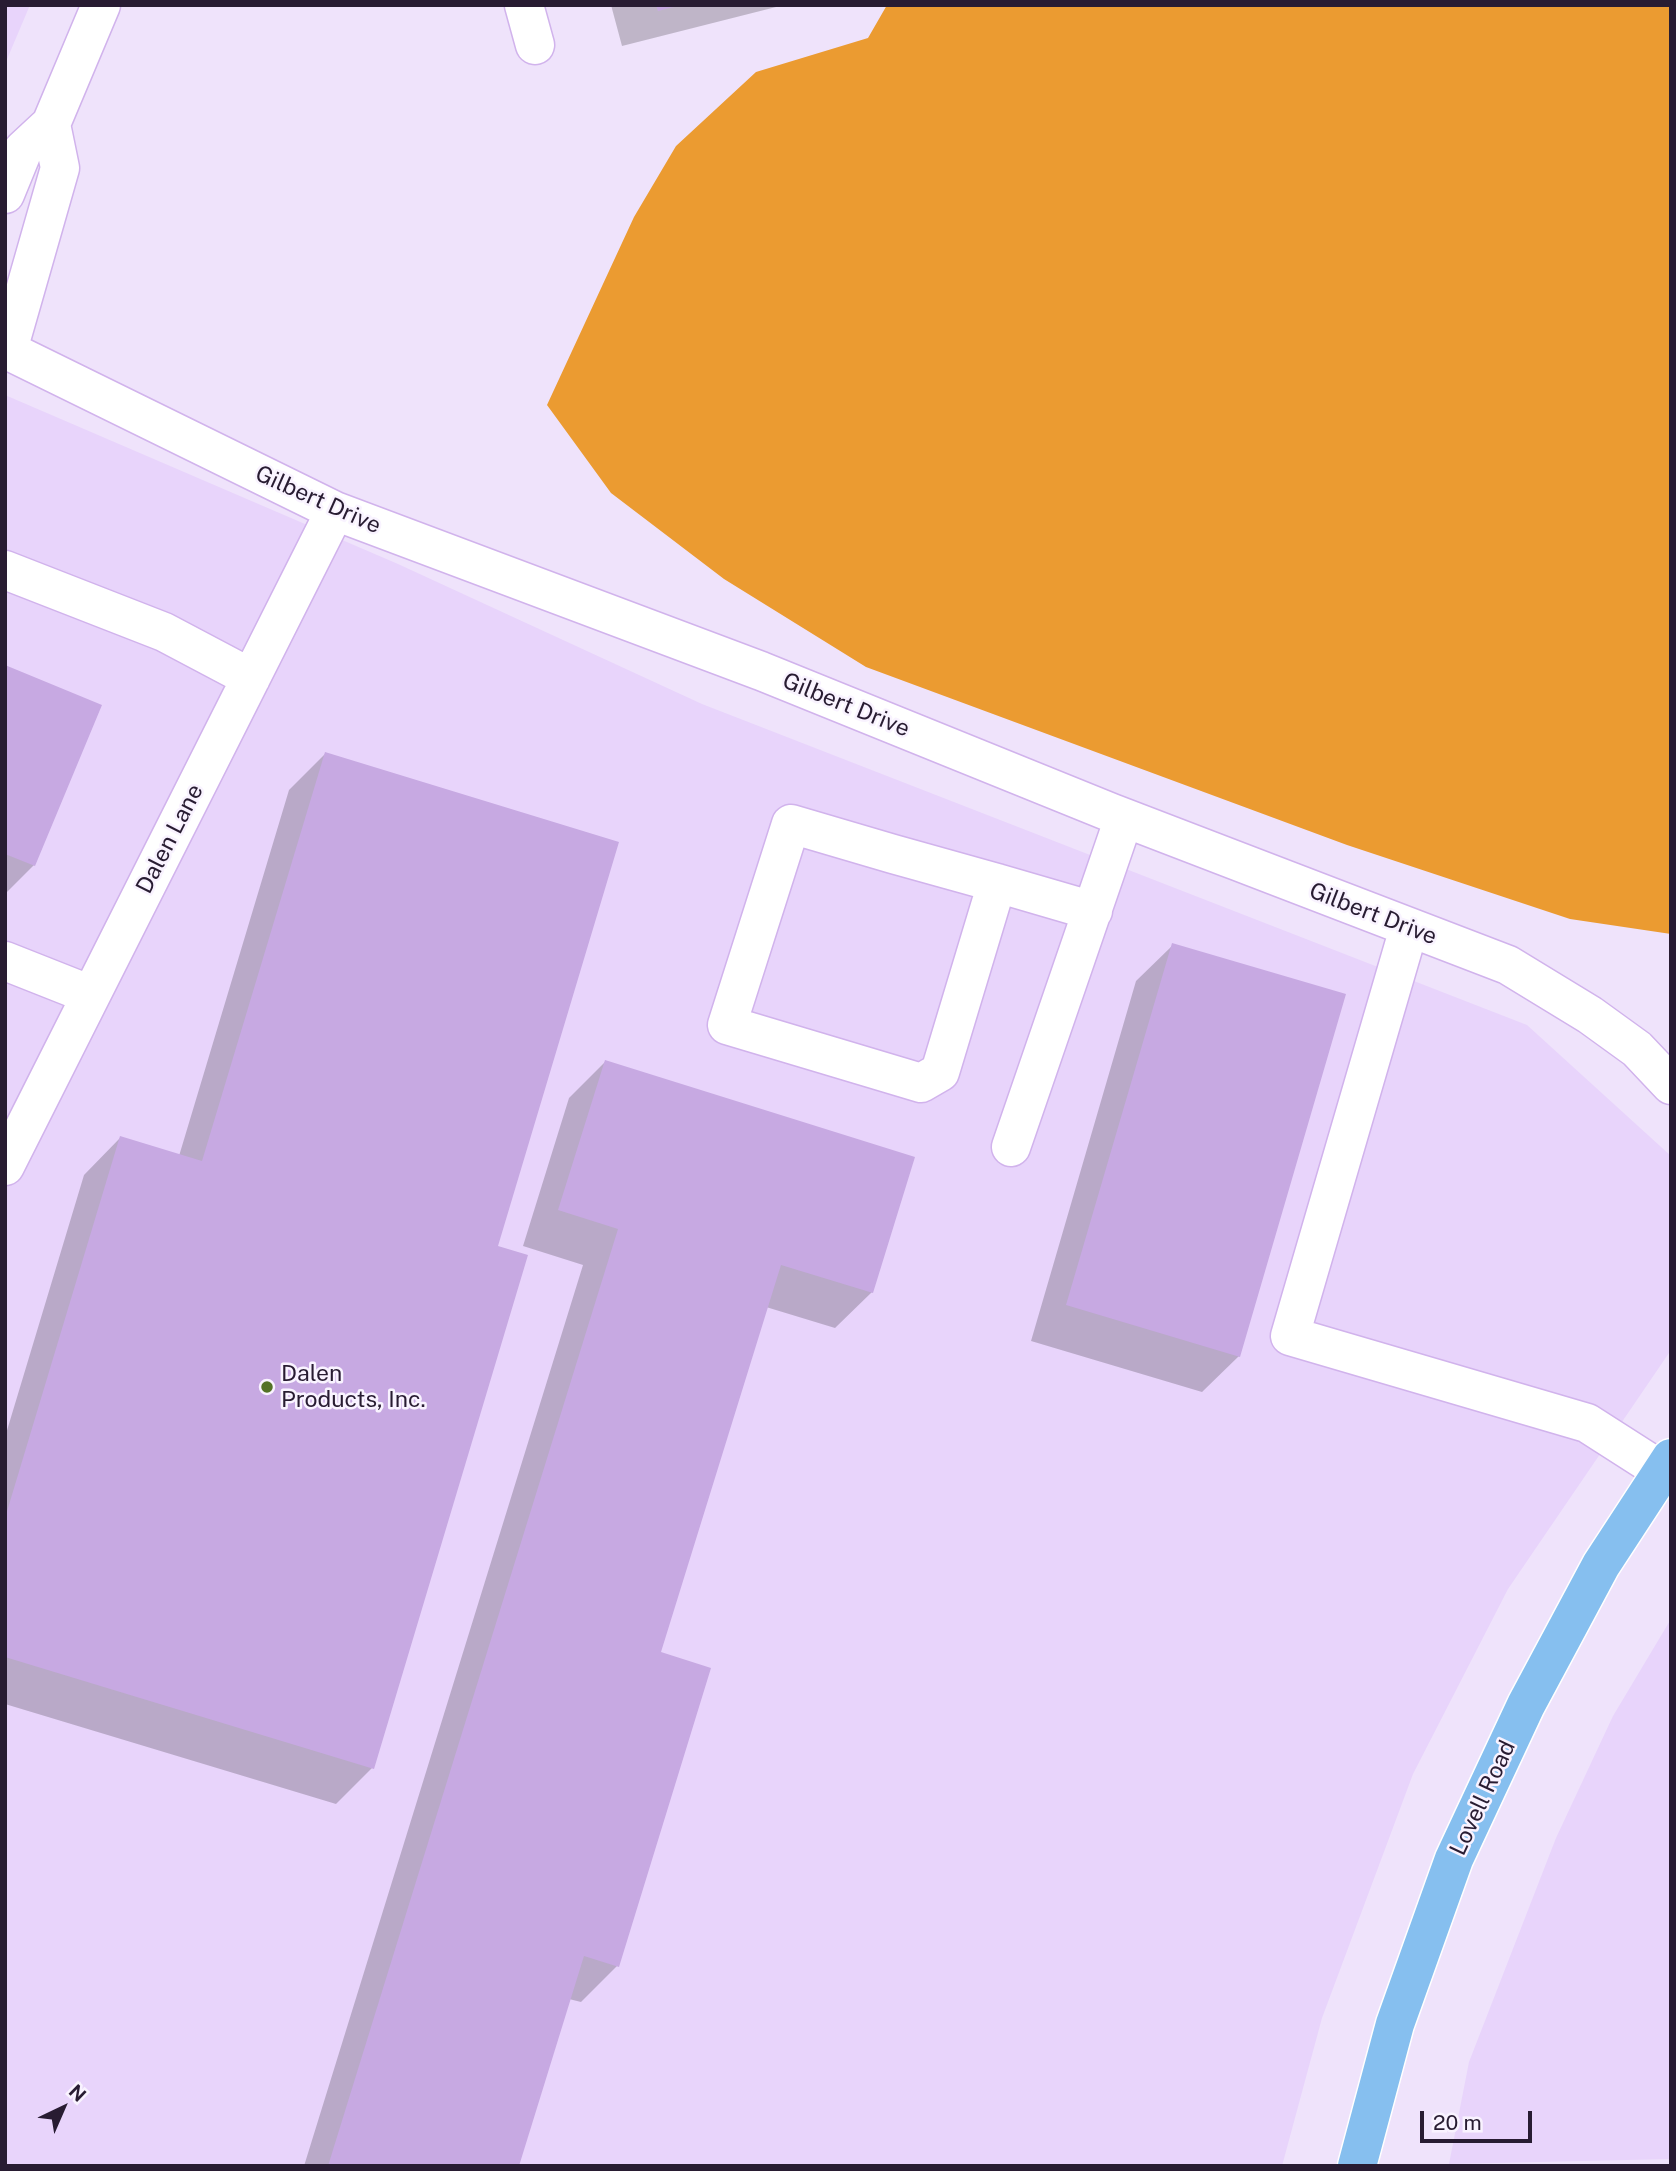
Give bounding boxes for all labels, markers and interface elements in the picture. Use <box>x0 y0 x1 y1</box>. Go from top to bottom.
street label: Gilbert Drive <box>251 460 385 540</box>
street label: Gilbert Drive <box>778 667 914 743</box>
street label: Dalen Lane <box>131 780 209 898</box>
street label: Gilbert Drive <box>1305 877 1441 951</box>
place label: Dalen Products, Inc. <box>281 1360 426 1414</box>
marker: Dalen Products, Inc. <box>259 1379 275 1395</box>
street label: Lovell Road <box>1444 1736 1522 1860</box>
north arrow <box>28 2073 98 2143</box>
text: N <box>65 2080 91 2106</box>
scale bar <box>1424 2098 1536 2142</box>
text: 20 m <box>1433 2110 1482 2135</box>

